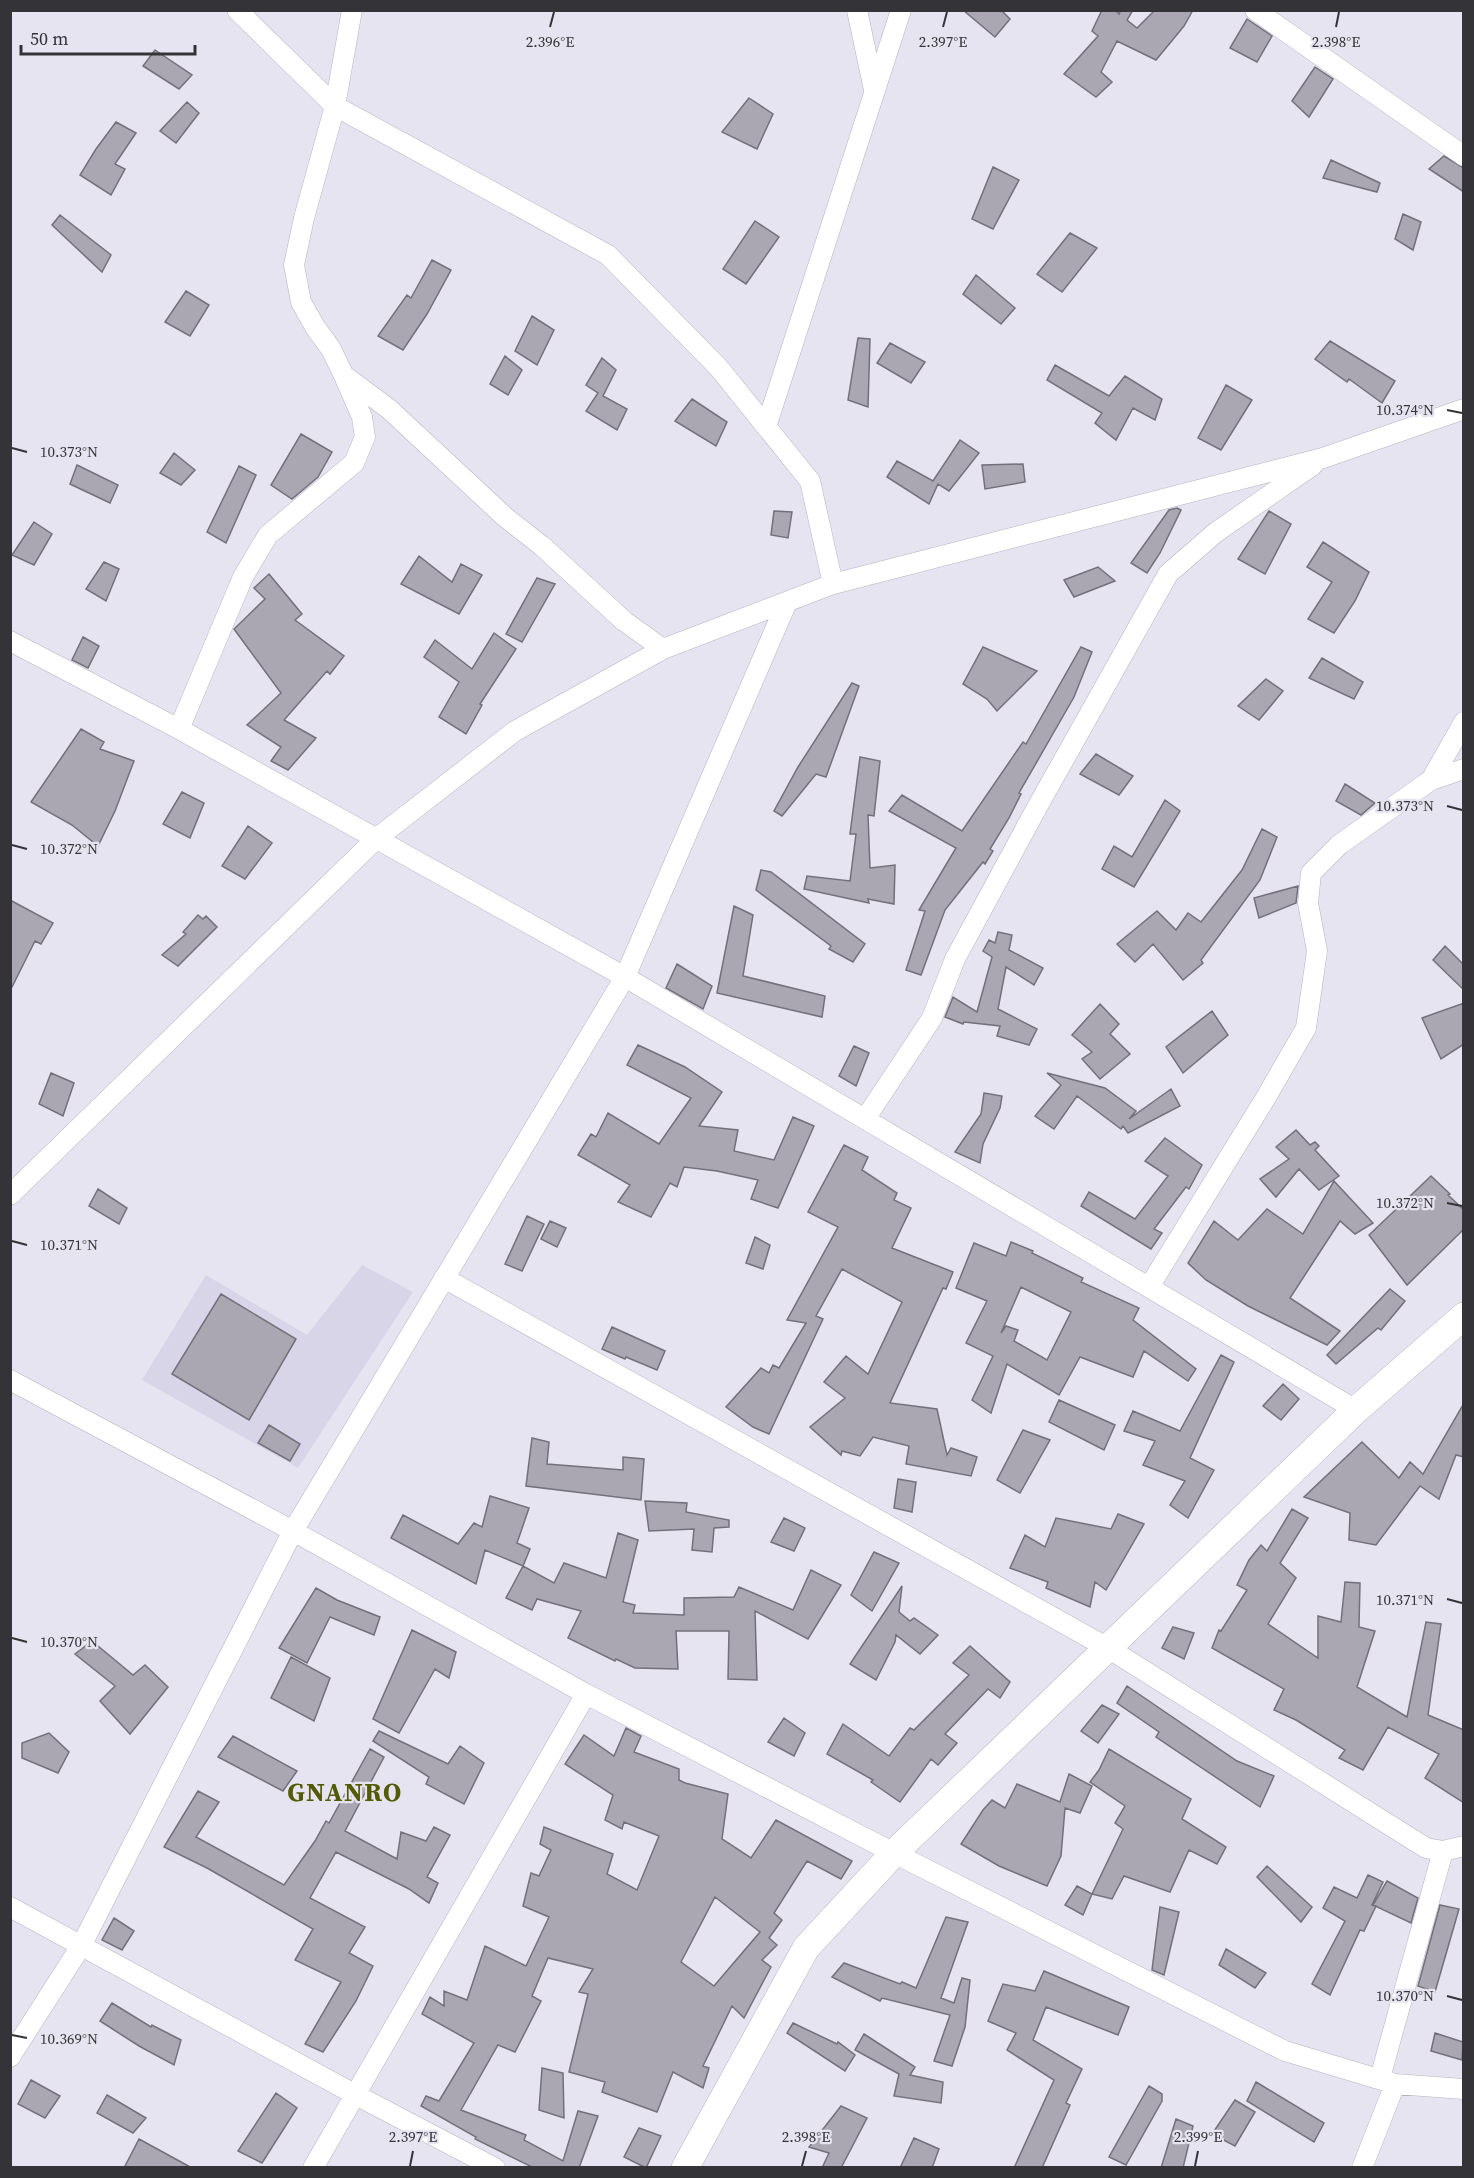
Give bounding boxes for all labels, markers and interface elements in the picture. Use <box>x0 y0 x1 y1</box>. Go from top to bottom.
scale bar <box>21 18 195 56</box>
text: 50 m <box>30 26 68 51</box>
text: 2.396°E <box>526 31 574 52</box>
text: 2.397°E <box>919 31 967 52</box>
text: 2.398°E <box>1312 31 1360 52</box>
text: 10.374°N <box>1376 399 1434 420</box>
text: 10.373°N <box>40 441 98 462</box>
text: 10.373°N <box>1376 795 1434 816</box>
text: 10.372°N <box>40 838 98 859</box>
text: 10.372°N <box>1376 1192 1434 1213</box>
text: 10.371°N <box>40 1234 98 1255</box>
text: 10.371°N <box>1376 1589 1434 1610</box>
text: 10.370°N <box>40 1631 98 1652</box>
district label: GNANRO <box>287 1774 403 1810</box>
text: 10.370°N <box>1376 1985 1434 2006</box>
text: 10.369°N <box>40 2028 98 2049</box>
text: 2.397°E <box>389 2126 437 2147</box>
text: 2.398°E <box>782 2126 830 2147</box>
text: 2.399°E <box>1174 2126 1222 2147</box>

